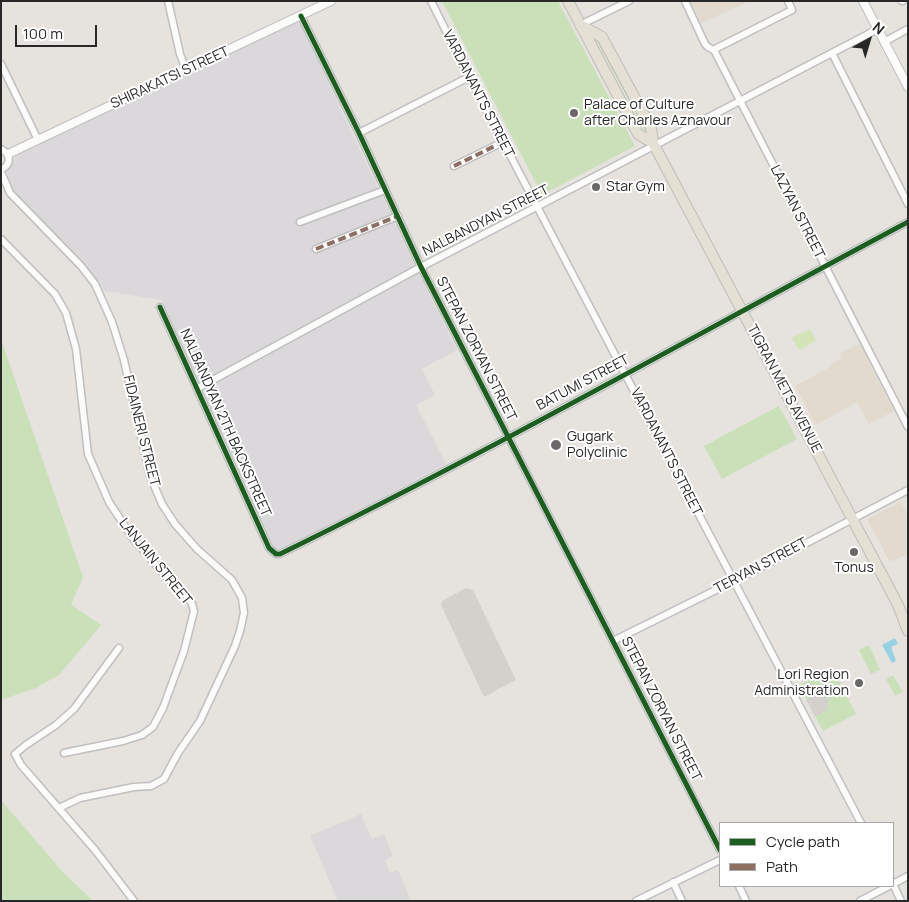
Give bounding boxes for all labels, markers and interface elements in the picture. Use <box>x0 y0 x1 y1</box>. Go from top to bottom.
scale bar <box>18 15 100 47</box>
north arrow <box>844 15 894 65</box>
text: N <box>869 17 889 39</box>
text: 100 m <box>23 23 63 44</box>
street label: VARDANANTS STREET <box>438 27 518 161</box>
street label: SHIRAKATSI STREET <box>108 43 232 113</box>
place label: Palace of Culture after Charles Aznavour <box>584 97 731 130</box>
marker: Palace of Culture after Charles Aznavour <box>568 107 580 119</box>
street label: LAZYAN STREET <box>766 162 828 262</box>
place label: Star Gym <box>606 179 665 195</box>
marker: Star Gym <box>590 181 602 193</box>
street label: NALBANDYAN STREET <box>420 182 552 260</box>
street label: STEPAN ZORYAN STREET <box>432 274 520 424</box>
street label: TIGRAN METS AVENUE <box>743 322 825 456</box>
street label: NALBANDYAN 2TH BACKSTREET <box>176 327 274 519</box>
street label: BATUMI STREET <box>534 351 632 415</box>
street label: FIDAINERI STREET <box>119 374 163 488</box>
street label: VARDANANTS STREET <box>626 385 706 519</box>
place label: Gugark Polyclinic <box>567 429 627 462</box>
marker: Gugark Polyclinic <box>549 438 563 452</box>
street label: LANJAIN STREET <box>115 515 195 609</box>
street label: TERYAN STREET <box>712 534 810 598</box>
marker: Tonus <box>848 546 860 558</box>
place label: Tonus <box>834 560 874 576</box>
street label: STEPAN ZORYAN STREET <box>617 634 705 784</box>
place label: Lori Region Administration <box>754 667 849 700</box>
marker: Lori Region Administration <box>853 677 865 689</box>
legend <box>719 822 894 887</box>
text: Cycle path <box>766 831 840 852</box>
text: Path <box>766 856 798 877</box>

